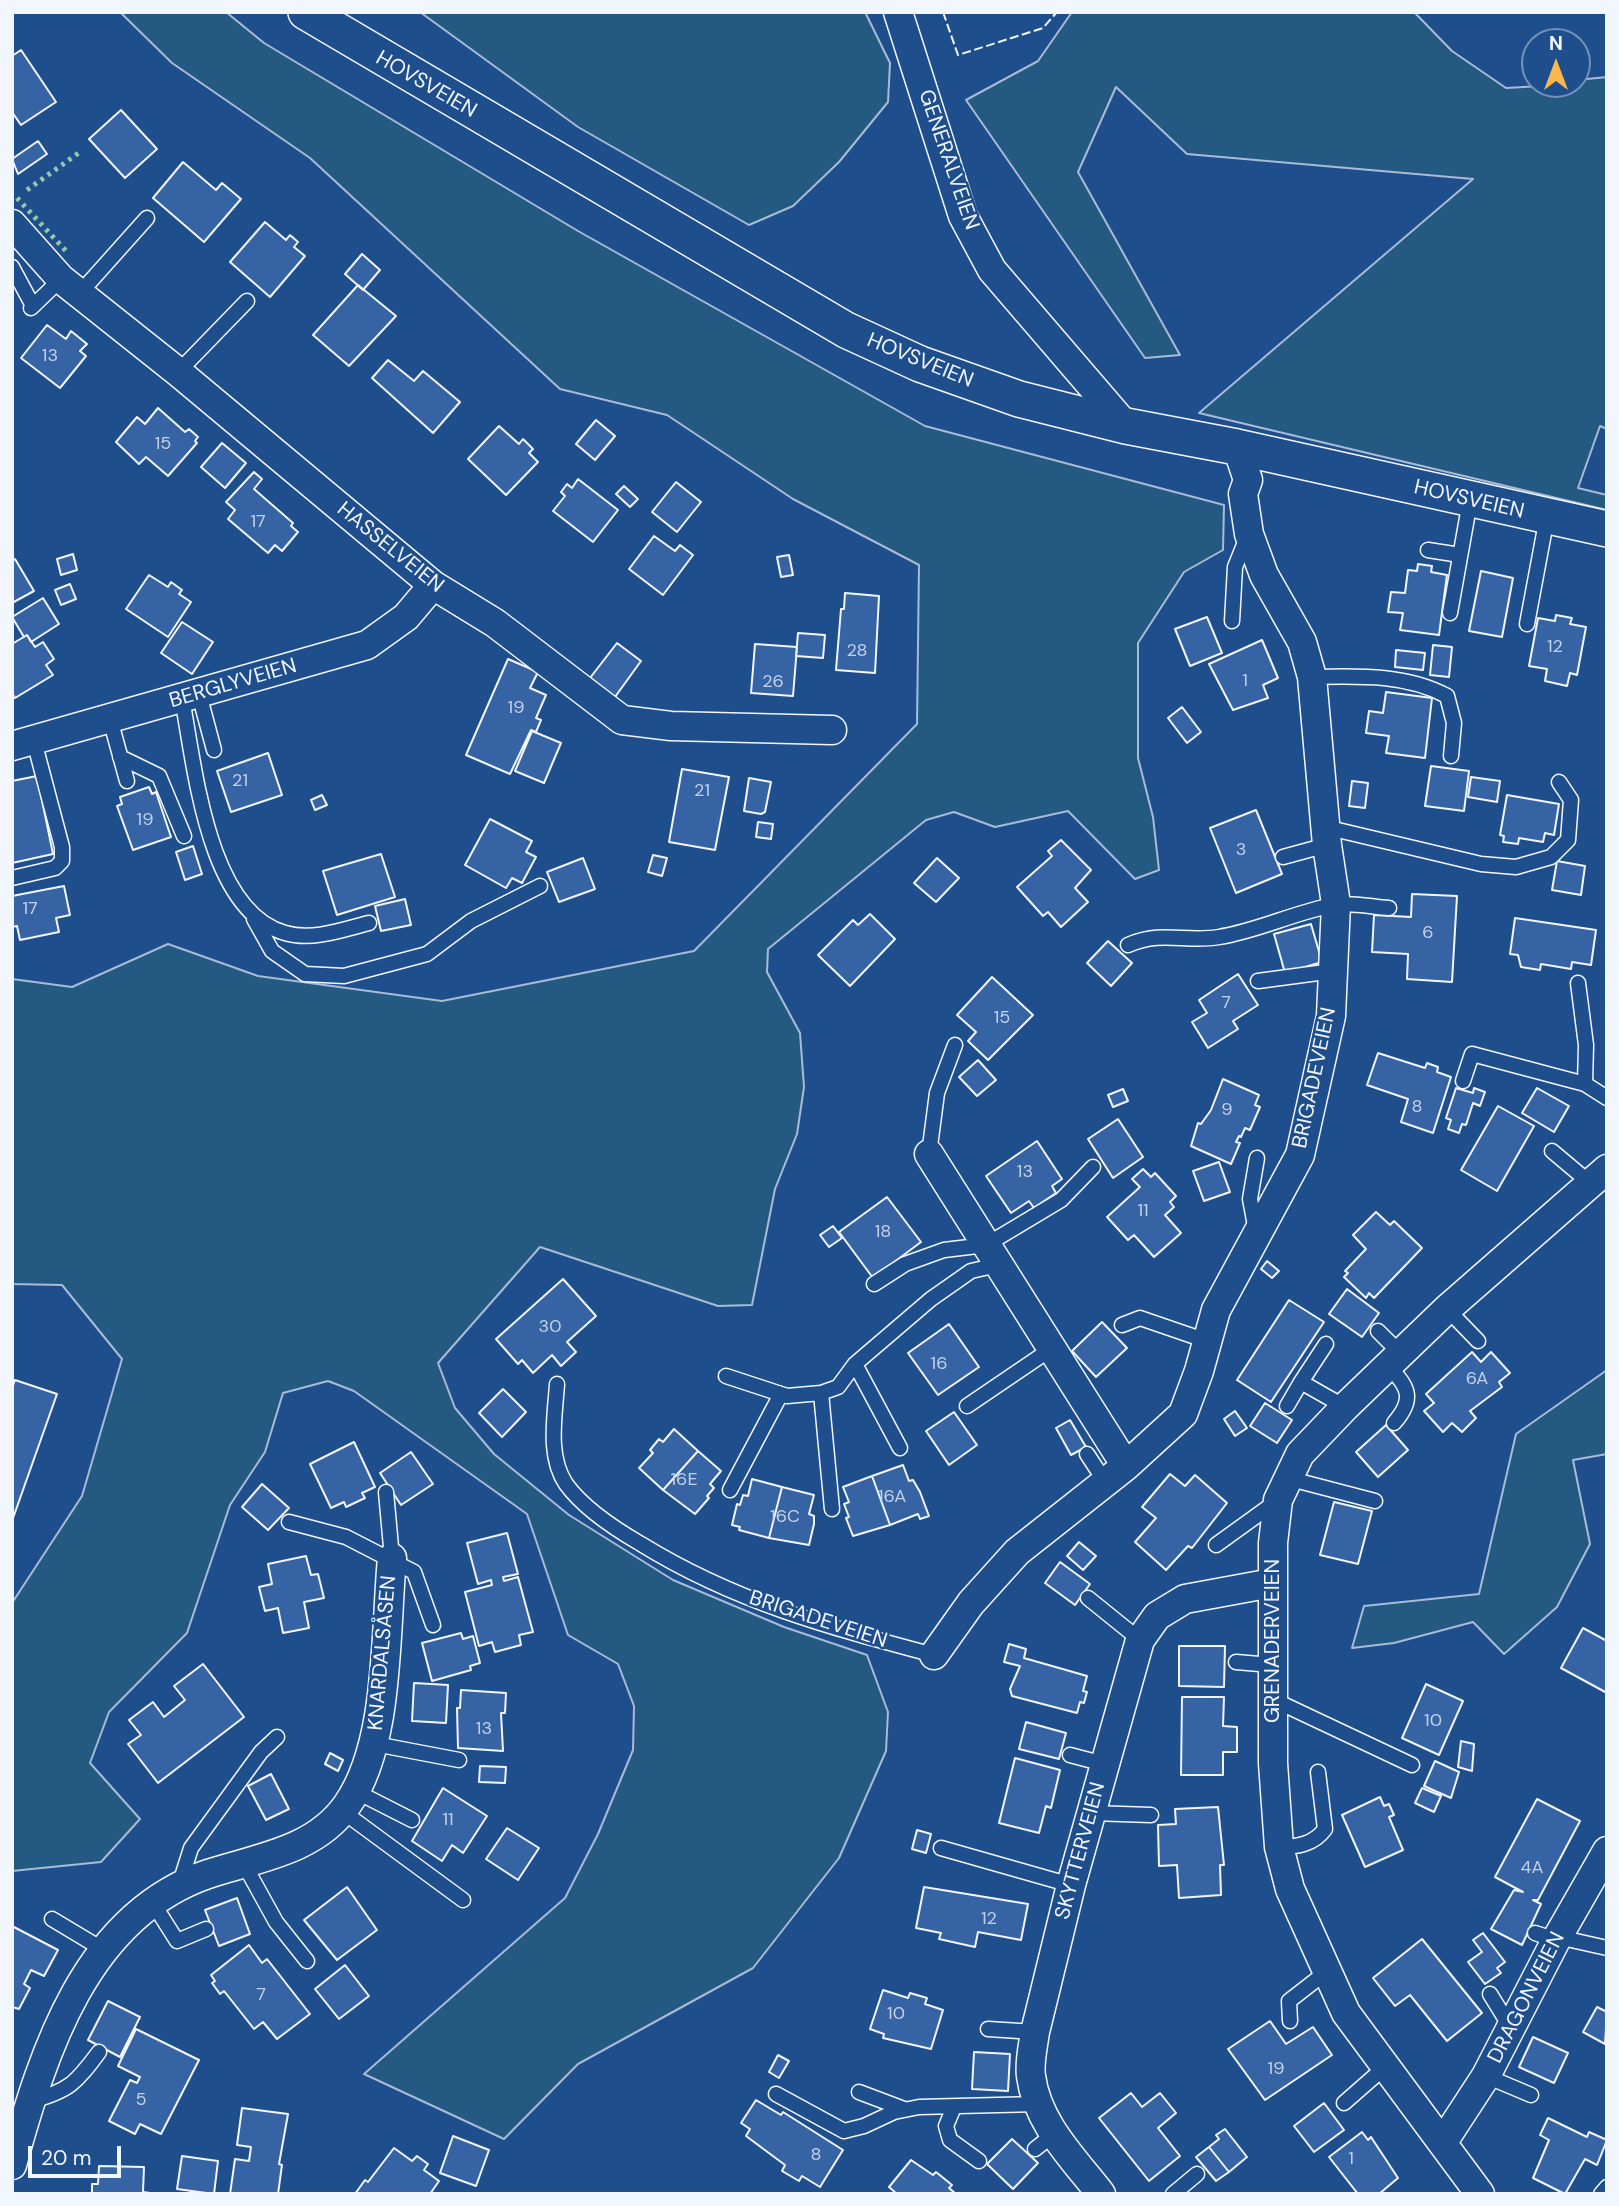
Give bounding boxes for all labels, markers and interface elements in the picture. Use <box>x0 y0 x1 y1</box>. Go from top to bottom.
north arrow <box>1521 28 1591 98</box>
text: N <box>1549 31 1563 56</box>
street label: HOVSVEIEN <box>371 46 481 124</box>
street label: GENERALVEIEN <box>912 87 984 233</box>
street label: HOVSVEIEN <box>863 328 977 394</box>
house number: 13 <box>42 345 58 367</box>
house number: 15 <box>155 433 171 455</box>
street label: HOVSVEIEN <box>1411 475 1527 525</box>
street label: HASSELVEIEN <box>331 497 449 599</box>
house number: 17 <box>250 511 266 533</box>
house number: 12 <box>1547 636 1563 658</box>
house number: 28 <box>846 640 868 662</box>
street label: BERGLYVEIEN <box>166 654 300 714</box>
house number: 1 <box>1242 670 1248 692</box>
house number: 26 <box>762 671 784 693</box>
house number: 19 <box>508 697 524 719</box>
house number: 21 <box>232 770 248 792</box>
house number: 21 <box>694 780 710 802</box>
house number: 19 <box>137 809 153 831</box>
house number: 3 <box>1236 839 1246 861</box>
house number: 17 <box>22 898 38 920</box>
house number: 6 <box>1422 922 1434 944</box>
house number: 7 <box>1221 992 1231 1014</box>
street label: BRIGADEVEIEN <box>1288 1005 1342 1151</box>
house number: 15 <box>994 1007 1010 1029</box>
house number: 8 <box>1412 1096 1422 1118</box>
house number: 9 <box>1221 1099 1233 1121</box>
house number: 13 <box>1017 1161 1033 1183</box>
house number: 11 <box>1137 1200 1149 1222</box>
house number: 18 <box>875 1221 891 1243</box>
house number: 30 <box>539 1316 561 1338</box>
house number: 16 <box>931 1353 947 1375</box>
house number: 6A <box>1466 1368 1488 1390</box>
house number: 16E <box>670 1469 698 1491</box>
house number: 16A <box>878 1486 906 1508</box>
house number: 16C <box>770 1506 800 1528</box>
street label: GRENADERVEIEN <box>1260 1559 1286 1723</box>
street label: KNARDALSÅSEN <box>364 1574 402 1732</box>
street label: BRIGADEVEIEN <box>746 1586 890 1654</box>
house number: 10 <box>1424 1710 1442 1732</box>
house number: 13 <box>476 1718 492 1740</box>
street label: SKYTTERVEIEN <box>1051 1780 1111 1922</box>
house number: 11 <box>442 1809 454 1831</box>
house number: 4A <box>1521 1857 1543 1879</box>
house number: 12 <box>981 1908 997 1930</box>
street label: DRAGONVEIEN <box>1483 1928 1571 2068</box>
house number: 7 <box>256 1984 266 2006</box>
house number: 10 <box>887 2003 905 2025</box>
house number: 19 <box>1268 2058 1284 2080</box>
house number: 5 <box>136 2089 146 2111</box>
scale bar <box>32 2132 124 2176</box>
text: 20 m <box>41 2144 92 2172</box>
house number: 8 <box>811 2144 821 2166</box>
house number: 1 <box>1348 2148 1354 2170</box>

